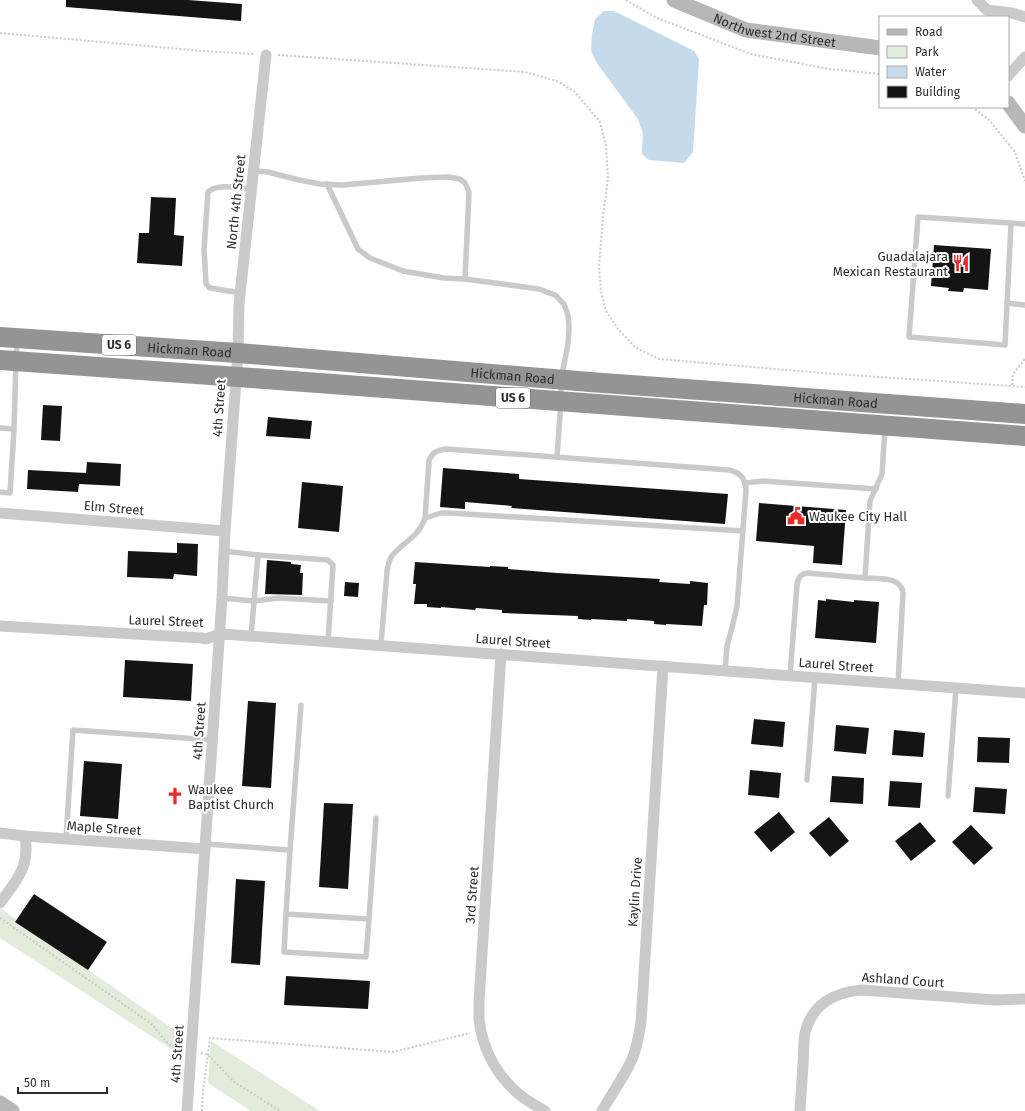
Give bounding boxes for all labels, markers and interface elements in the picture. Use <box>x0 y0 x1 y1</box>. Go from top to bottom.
street label: Northwest 2nd Street <box>711 10 837 50</box>
legend <box>879 16 1009 108</box>
text: Road <box>915 25 943 39</box>
text: Park <box>915 45 939 59</box>
text: Water <box>915 65 947 79</box>
text: Building <box>915 85 961 99</box>
street label: North 4th Street <box>224 154 248 250</box>
place label: Guadalajara Mexican Restaurant <box>833 249 948 279</box>
restaurant icon: Guadalajara Mexican Restaurant <box>951 253 971 273</box>
road number: US 6 <box>102 335 136 355</box>
street label: Hickman Road <box>147 339 232 360</box>
street label: Hickman Road <box>470 365 555 387</box>
street label: 4th Street <box>209 378 229 437</box>
road number: US 6 <box>496 388 530 408</box>
street label: Hickman Road <box>793 389 878 411</box>
street label: Elm Street <box>83 498 145 518</box>
public building icon: Waukee City Hall <box>786 506 806 526</box>
place label: Waukee City Hall <box>809 509 907 524</box>
street label: Laurel Street <box>128 612 204 630</box>
street label: Laurel Street <box>475 631 551 651</box>
street label: Laurel Street <box>798 655 874 675</box>
street label: 4th Street <box>189 701 209 760</box>
place label: Waukee Baptist Church <box>188 782 274 812</box>
church icon: Waukee Baptist Church <box>165 786 185 806</box>
street label: Maple Street <box>66 818 142 838</box>
street label: Kaylin Drive <box>625 857 645 927</box>
street label: 3rd Street <box>463 865 482 924</box>
street label: Ashland Court <box>861 970 945 990</box>
street label: 4th Street <box>167 1024 187 1083</box>
scale bar <box>18 1069 107 1095</box>
text: 50 m <box>24 1076 50 1090</box>

